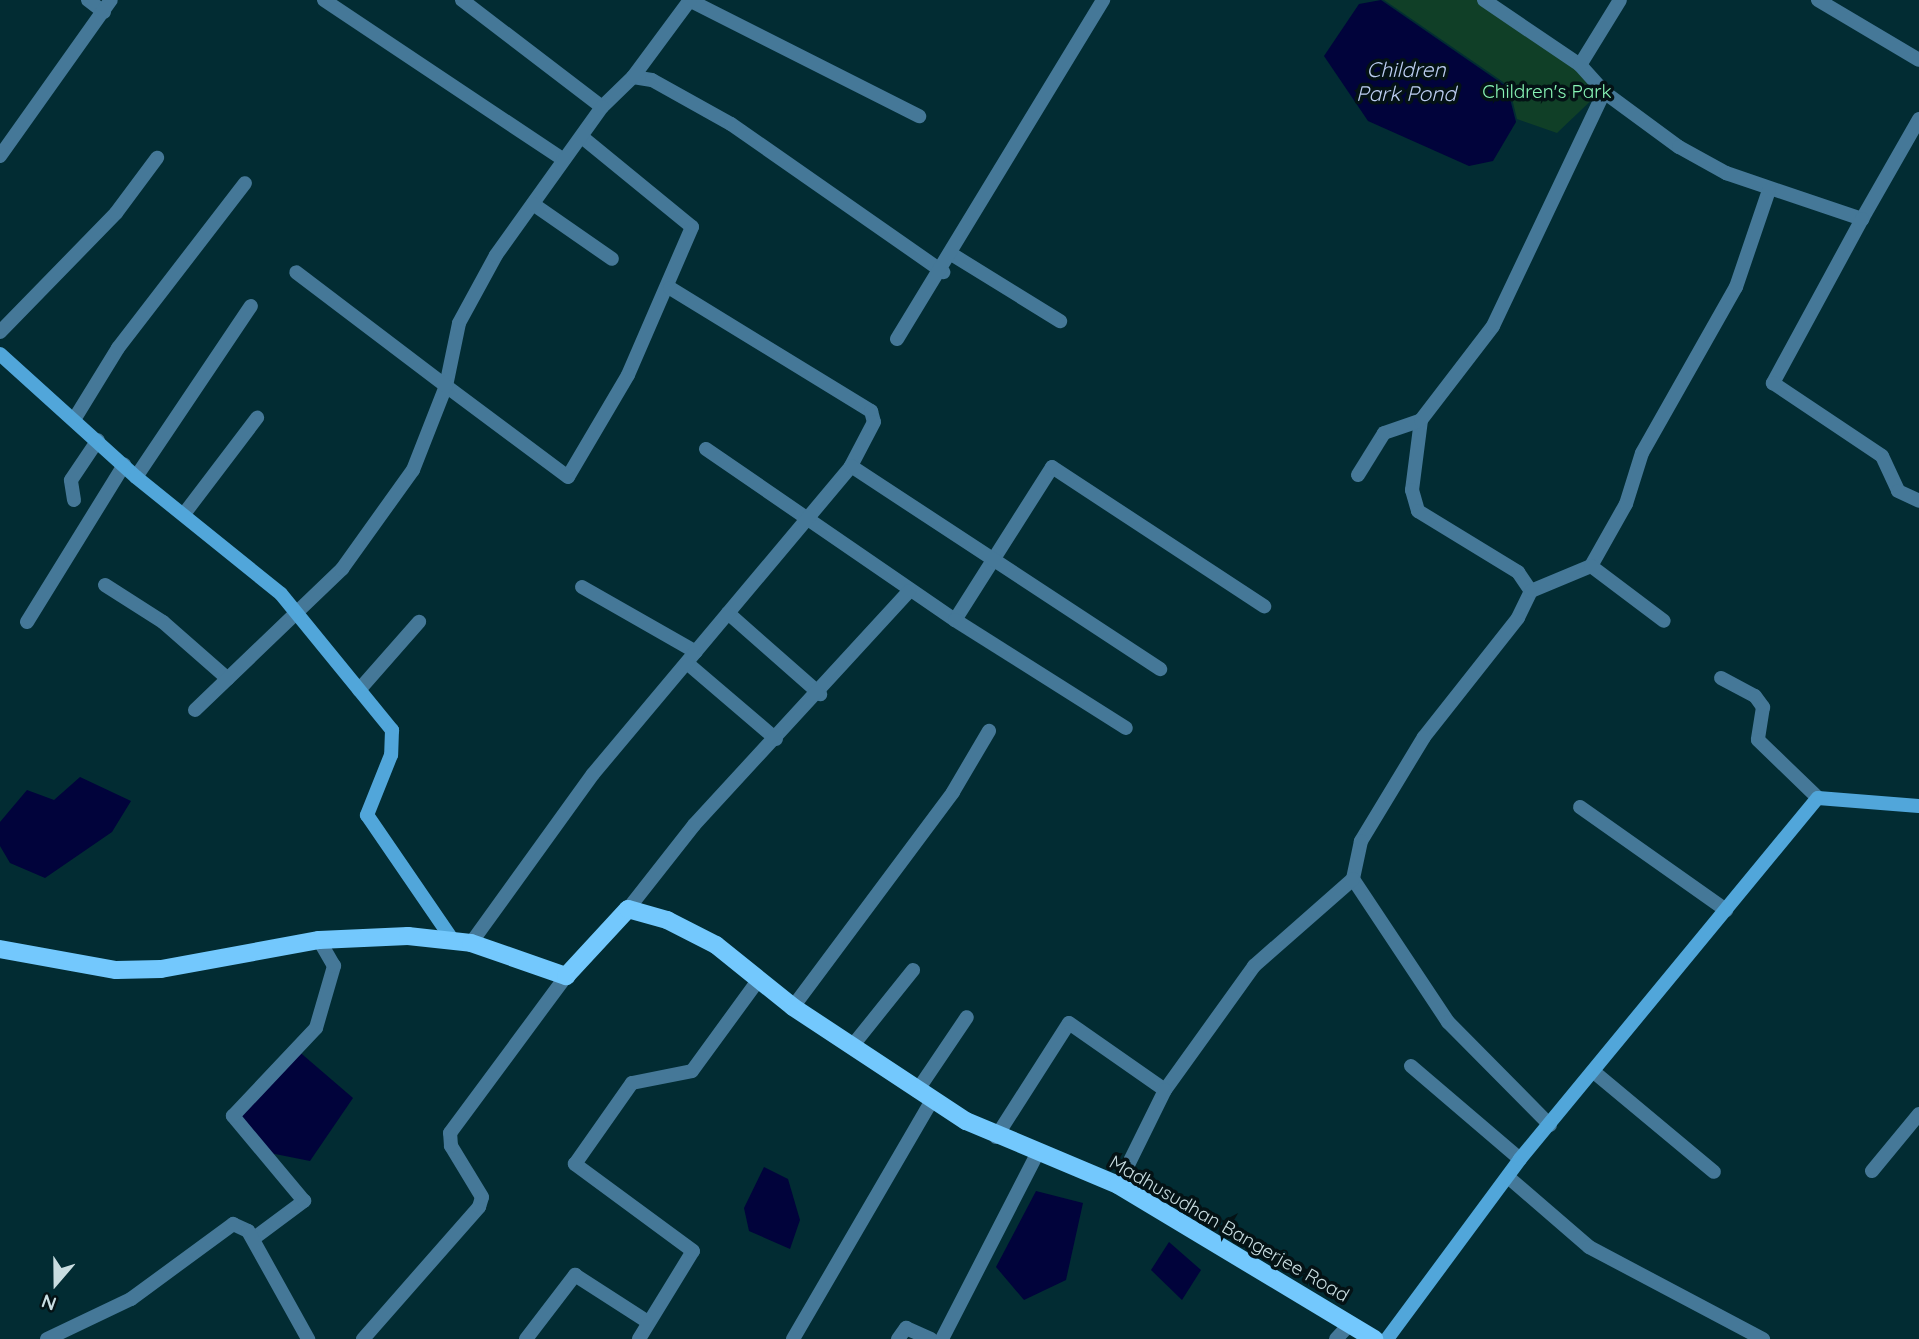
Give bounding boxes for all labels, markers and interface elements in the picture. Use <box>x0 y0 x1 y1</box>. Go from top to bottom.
water label: Children Park Pond <box>1356 56 1456 106</box>
park label: Children's Park <box>1482 81 1612 103</box>
street label: Madhusudhan Bangerjee Road <box>1105 1151 1353 1307</box>
north arrow <box>21 1248 91 1318</box>
text: N <box>38 1289 59 1316</box>

